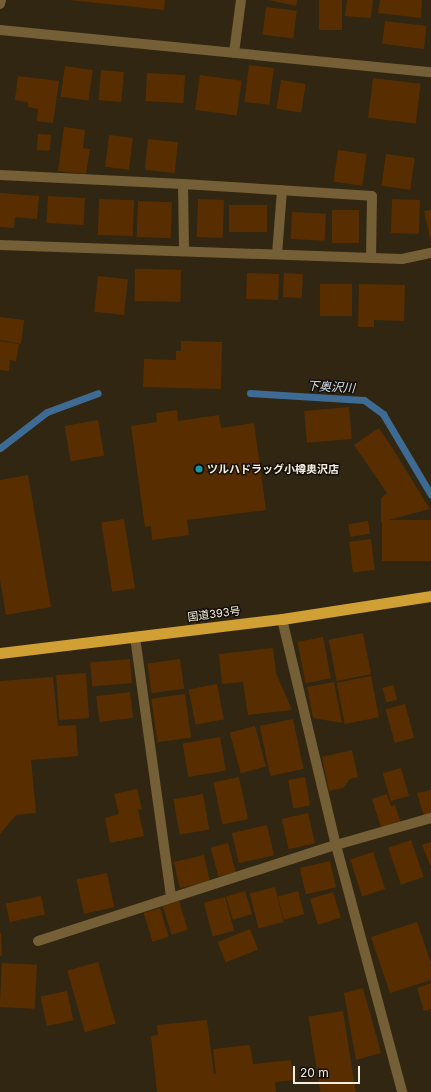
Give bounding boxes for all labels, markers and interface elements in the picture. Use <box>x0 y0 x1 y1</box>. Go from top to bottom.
water label: 下奥沢川 <box>307 379 355 395</box>
place label: ツルハドラッグ小樽奥沢店 <box>207 462 339 476</box>
marker: ツルハドラッグ小樽奥沢店 <box>194 464 204 474</box>
street label: 国道393号 <box>187 604 241 624</box>
scale bar <box>295 1058 362 1084</box>
text: 20 m <box>300 1065 329 1080</box>

